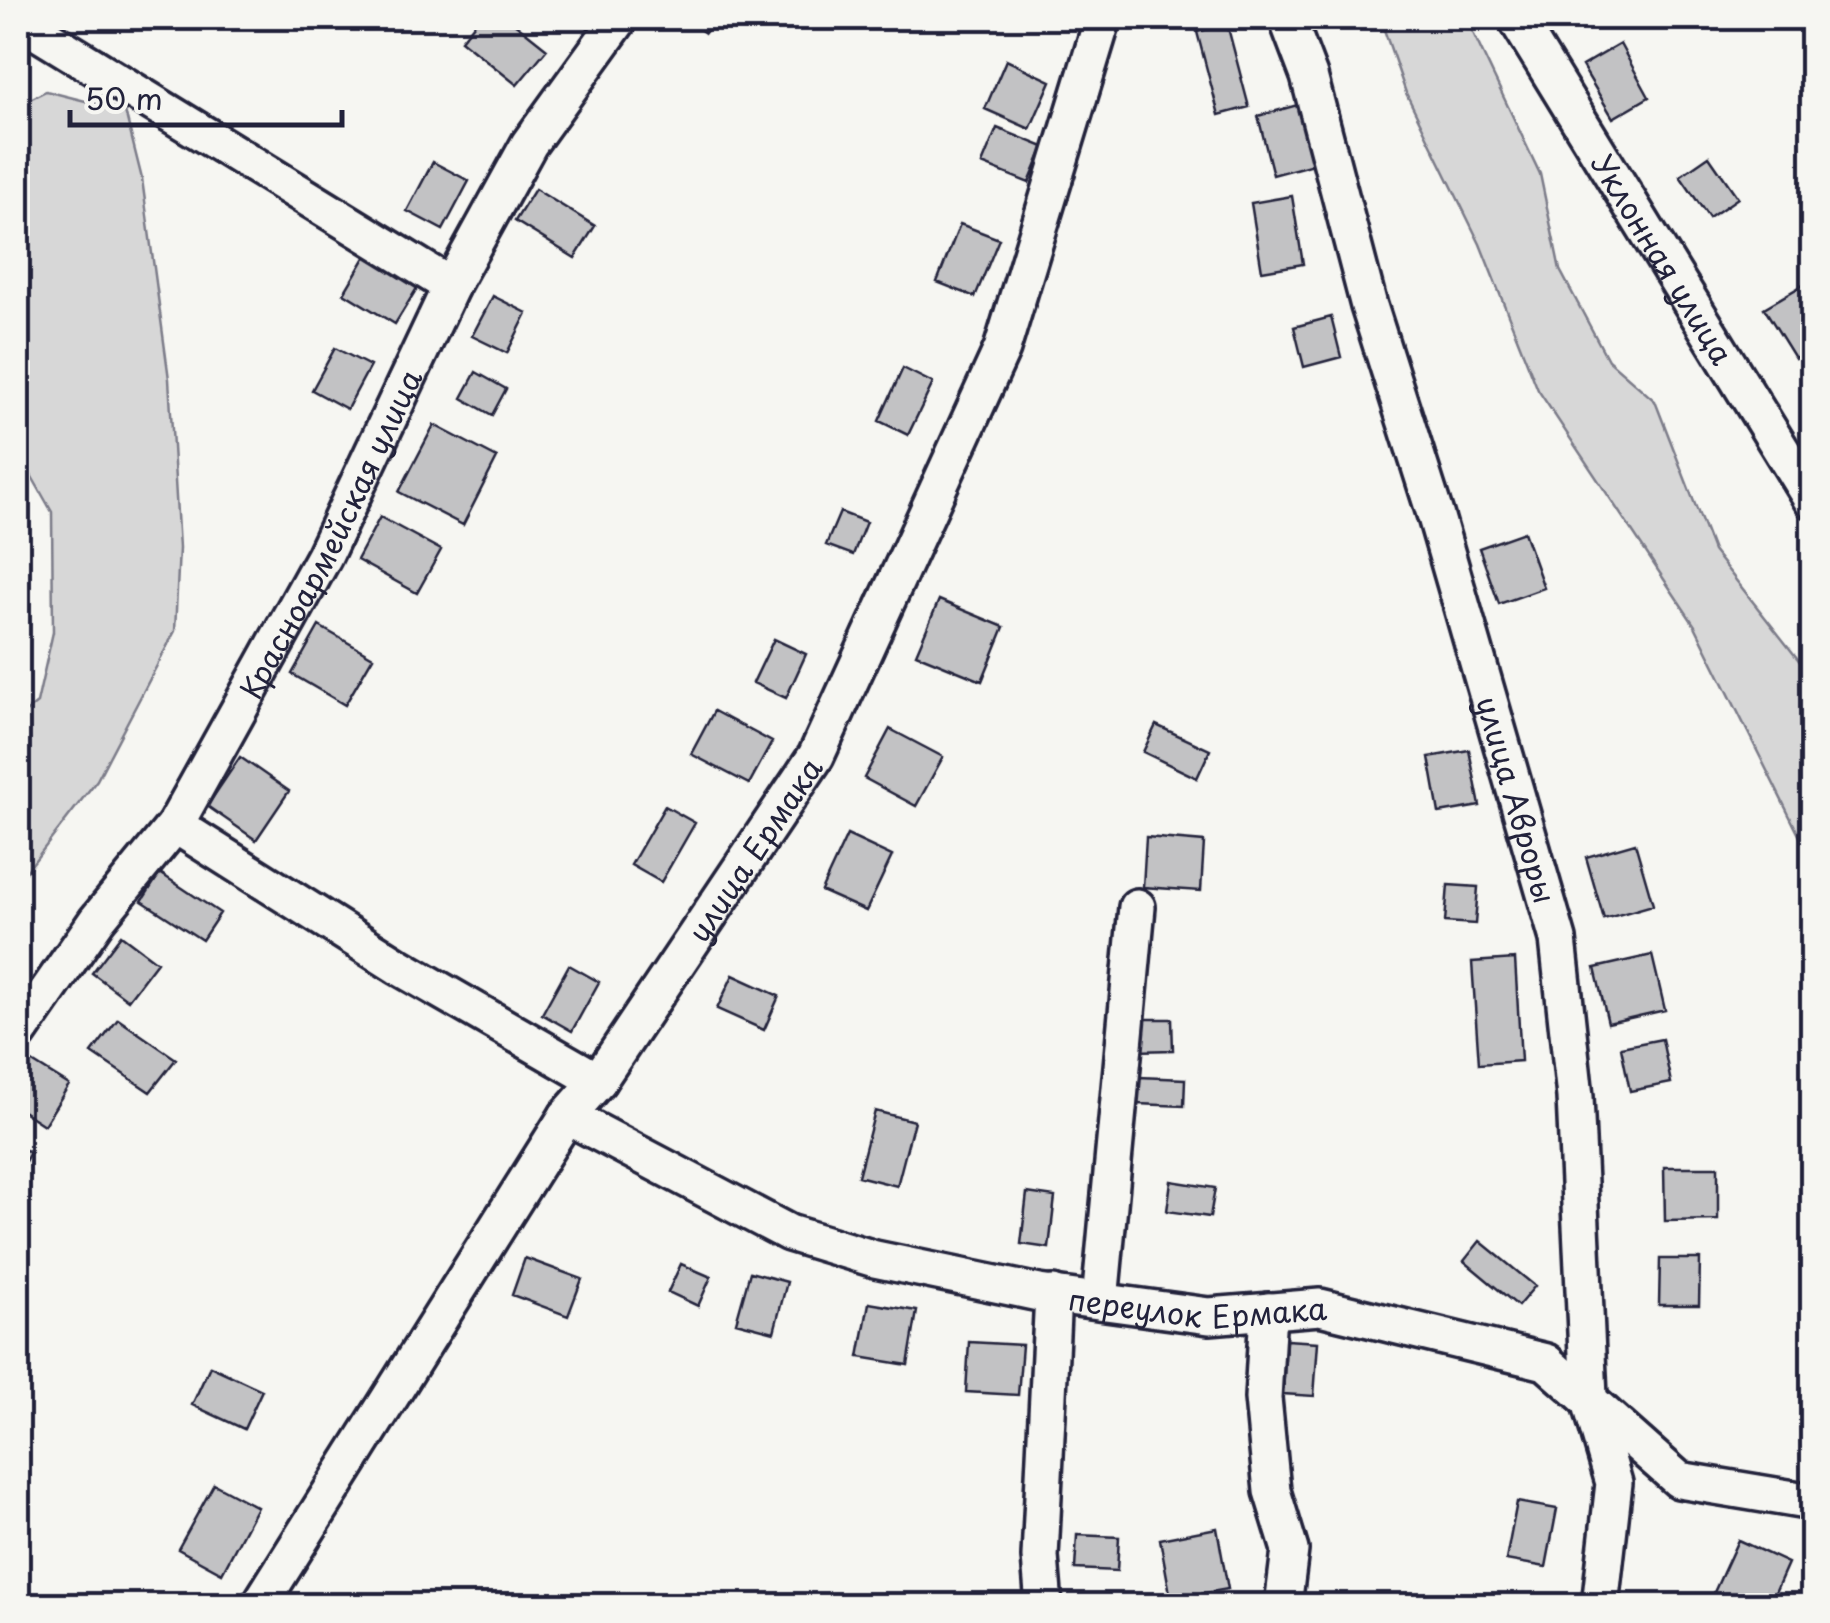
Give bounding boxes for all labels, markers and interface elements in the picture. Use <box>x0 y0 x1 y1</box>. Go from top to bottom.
scale bar <box>70 65 342 127</box>
text: 50 m <box>85 75 163 120</box>
street label: Уклонная улица <box>1582 144 1746 372</box>
street label: Красноармейская улица <box>227 361 432 706</box>
street label: улица Авроры <box>1466 690 1569 908</box>
street label: улица Ермака <box>675 747 832 950</box>
street label: переулок Ермака <box>1066 1275 1328 1339</box>

